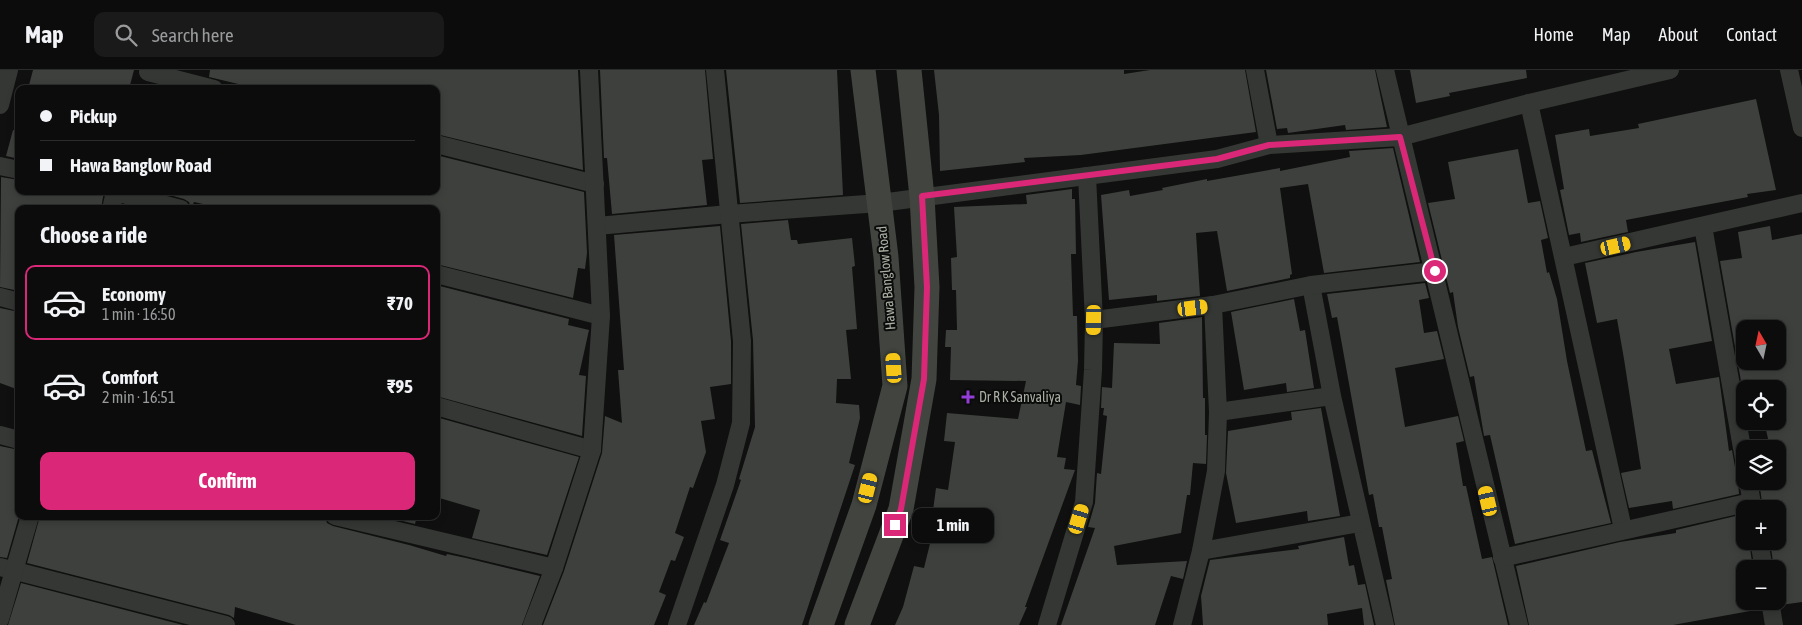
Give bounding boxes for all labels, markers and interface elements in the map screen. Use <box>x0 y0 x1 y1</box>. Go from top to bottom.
search box <box>94 12 444 57</box>
text: Map <box>25 21 64 48</box>
icon: search <box>112 21 140 49</box>
text: Search here <box>152 24 234 46</box>
text: Home <box>1534 24 1574 45</box>
text: Map <box>1602 24 1631 45</box>
text: About <box>1659 24 1698 45</box>
text: Contact <box>1726 24 1777 45</box>
text: Pickup <box>70 105 117 127</box>
text: Hawa Banglow Road <box>70 154 212 176</box>
text: Choose a ride <box>40 222 147 248</box>
street label: Hawa Banglow Road <box>873 225 899 331</box>
car <box>1599 235 1632 257</box>
route start <box>1424 260 1446 282</box>
icon: car <box>42 280 87 325</box>
text: Economy <box>102 283 166 305</box>
text: ₹70 <box>387 292 413 314</box>
car <box>1177 299 1208 317</box>
text: 1 min · 16:50 <box>102 305 175 323</box>
car <box>1086 305 1101 335</box>
north arrow <box>1736 320 1786 370</box>
map controls <box>1736 320 1786 610</box>
car <box>885 353 902 383</box>
icon: car <box>42 363 87 408</box>
text: Comfort <box>102 366 158 388</box>
text: ₹95 <box>387 375 413 397</box>
button: locate <box>1736 380 1786 430</box>
text: 2 min · 16:51 <box>102 388 175 406</box>
place label: Dr R K Sanvaliya <box>979 389 1061 405</box>
marker: Dr R K Sanvaliya <box>961 390 975 404</box>
button: layers <box>1736 440 1786 490</box>
button: Confirm <box>40 452 415 510</box>
car <box>857 472 878 504</box>
car <box>1477 485 1498 517</box>
button: + <box>1736 500 1786 550</box>
car <box>1067 502 1090 536</box>
callout: 1 min <box>912 508 995 542</box>
route end <box>884 514 906 536</box>
text: 1 min <box>937 516 969 534</box>
button: − <box>1736 560 1786 610</box>

